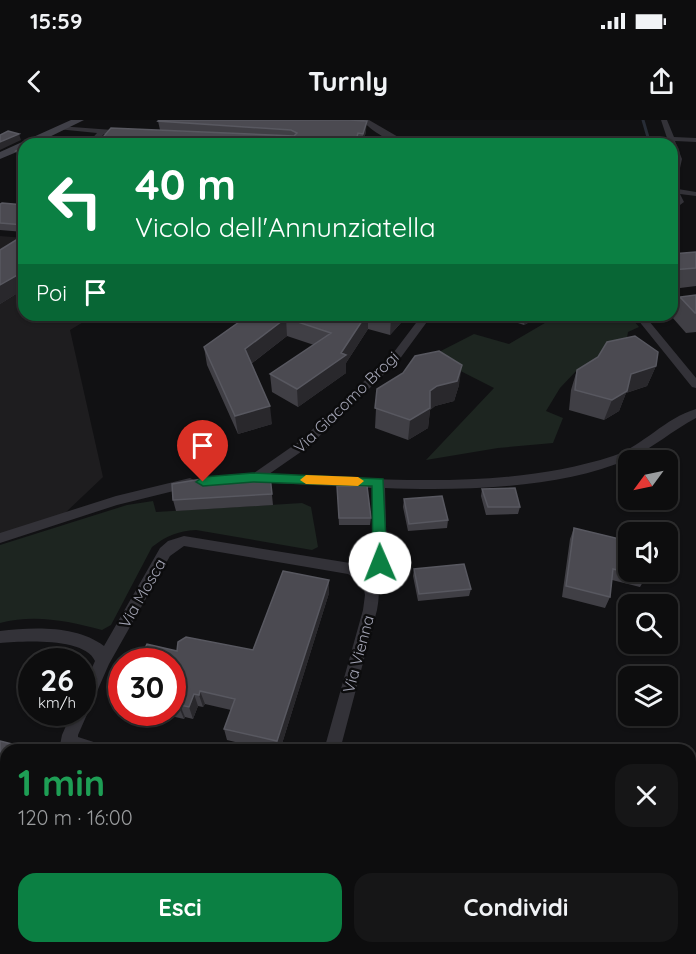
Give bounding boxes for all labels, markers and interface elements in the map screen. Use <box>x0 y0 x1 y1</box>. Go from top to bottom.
text: 15:59 <box>30 7 82 35</box>
text: Turnly <box>308 64 388 98</box>
icon: back <box>18 65 51 98</box>
icon: share <box>645 65 678 98</box>
text: 40 m <box>135 158 236 211</box>
icon: left <box>36 162 114 240</box>
text: Vicolo dell'Annunziatella <box>135 210 436 244</box>
icon: arrive <box>79 276 112 309</box>
text: Poi <box>36 279 67 307</box>
street label: Via Giacomo Brogi <box>289 347 403 457</box>
pin <box>177 420 228 482</box>
icon: arrive <box>186 429 219 462</box>
north arrow <box>618 450 678 510</box>
map controls <box>618 450 678 726</box>
button: sound <box>618 522 678 582</box>
position arrow <box>348 531 412 595</box>
street label: Via Mosca <box>114 555 170 631</box>
button: search <box>618 594 678 654</box>
street label: Via Vienna <box>338 613 378 695</box>
speed limit sign: 30 <box>108 648 186 726</box>
text: 26 <box>40 661 74 699</box>
button: layers <box>618 666 678 726</box>
text: km/h <box>38 693 76 712</box>
text: 1 min <box>18 760 105 805</box>
button: close <box>615 764 678 827</box>
text: 120 m · 16:00 <box>18 805 133 830</box>
button: Esci <box>18 873 342 942</box>
button: Condividi <box>354 873 678 942</box>

